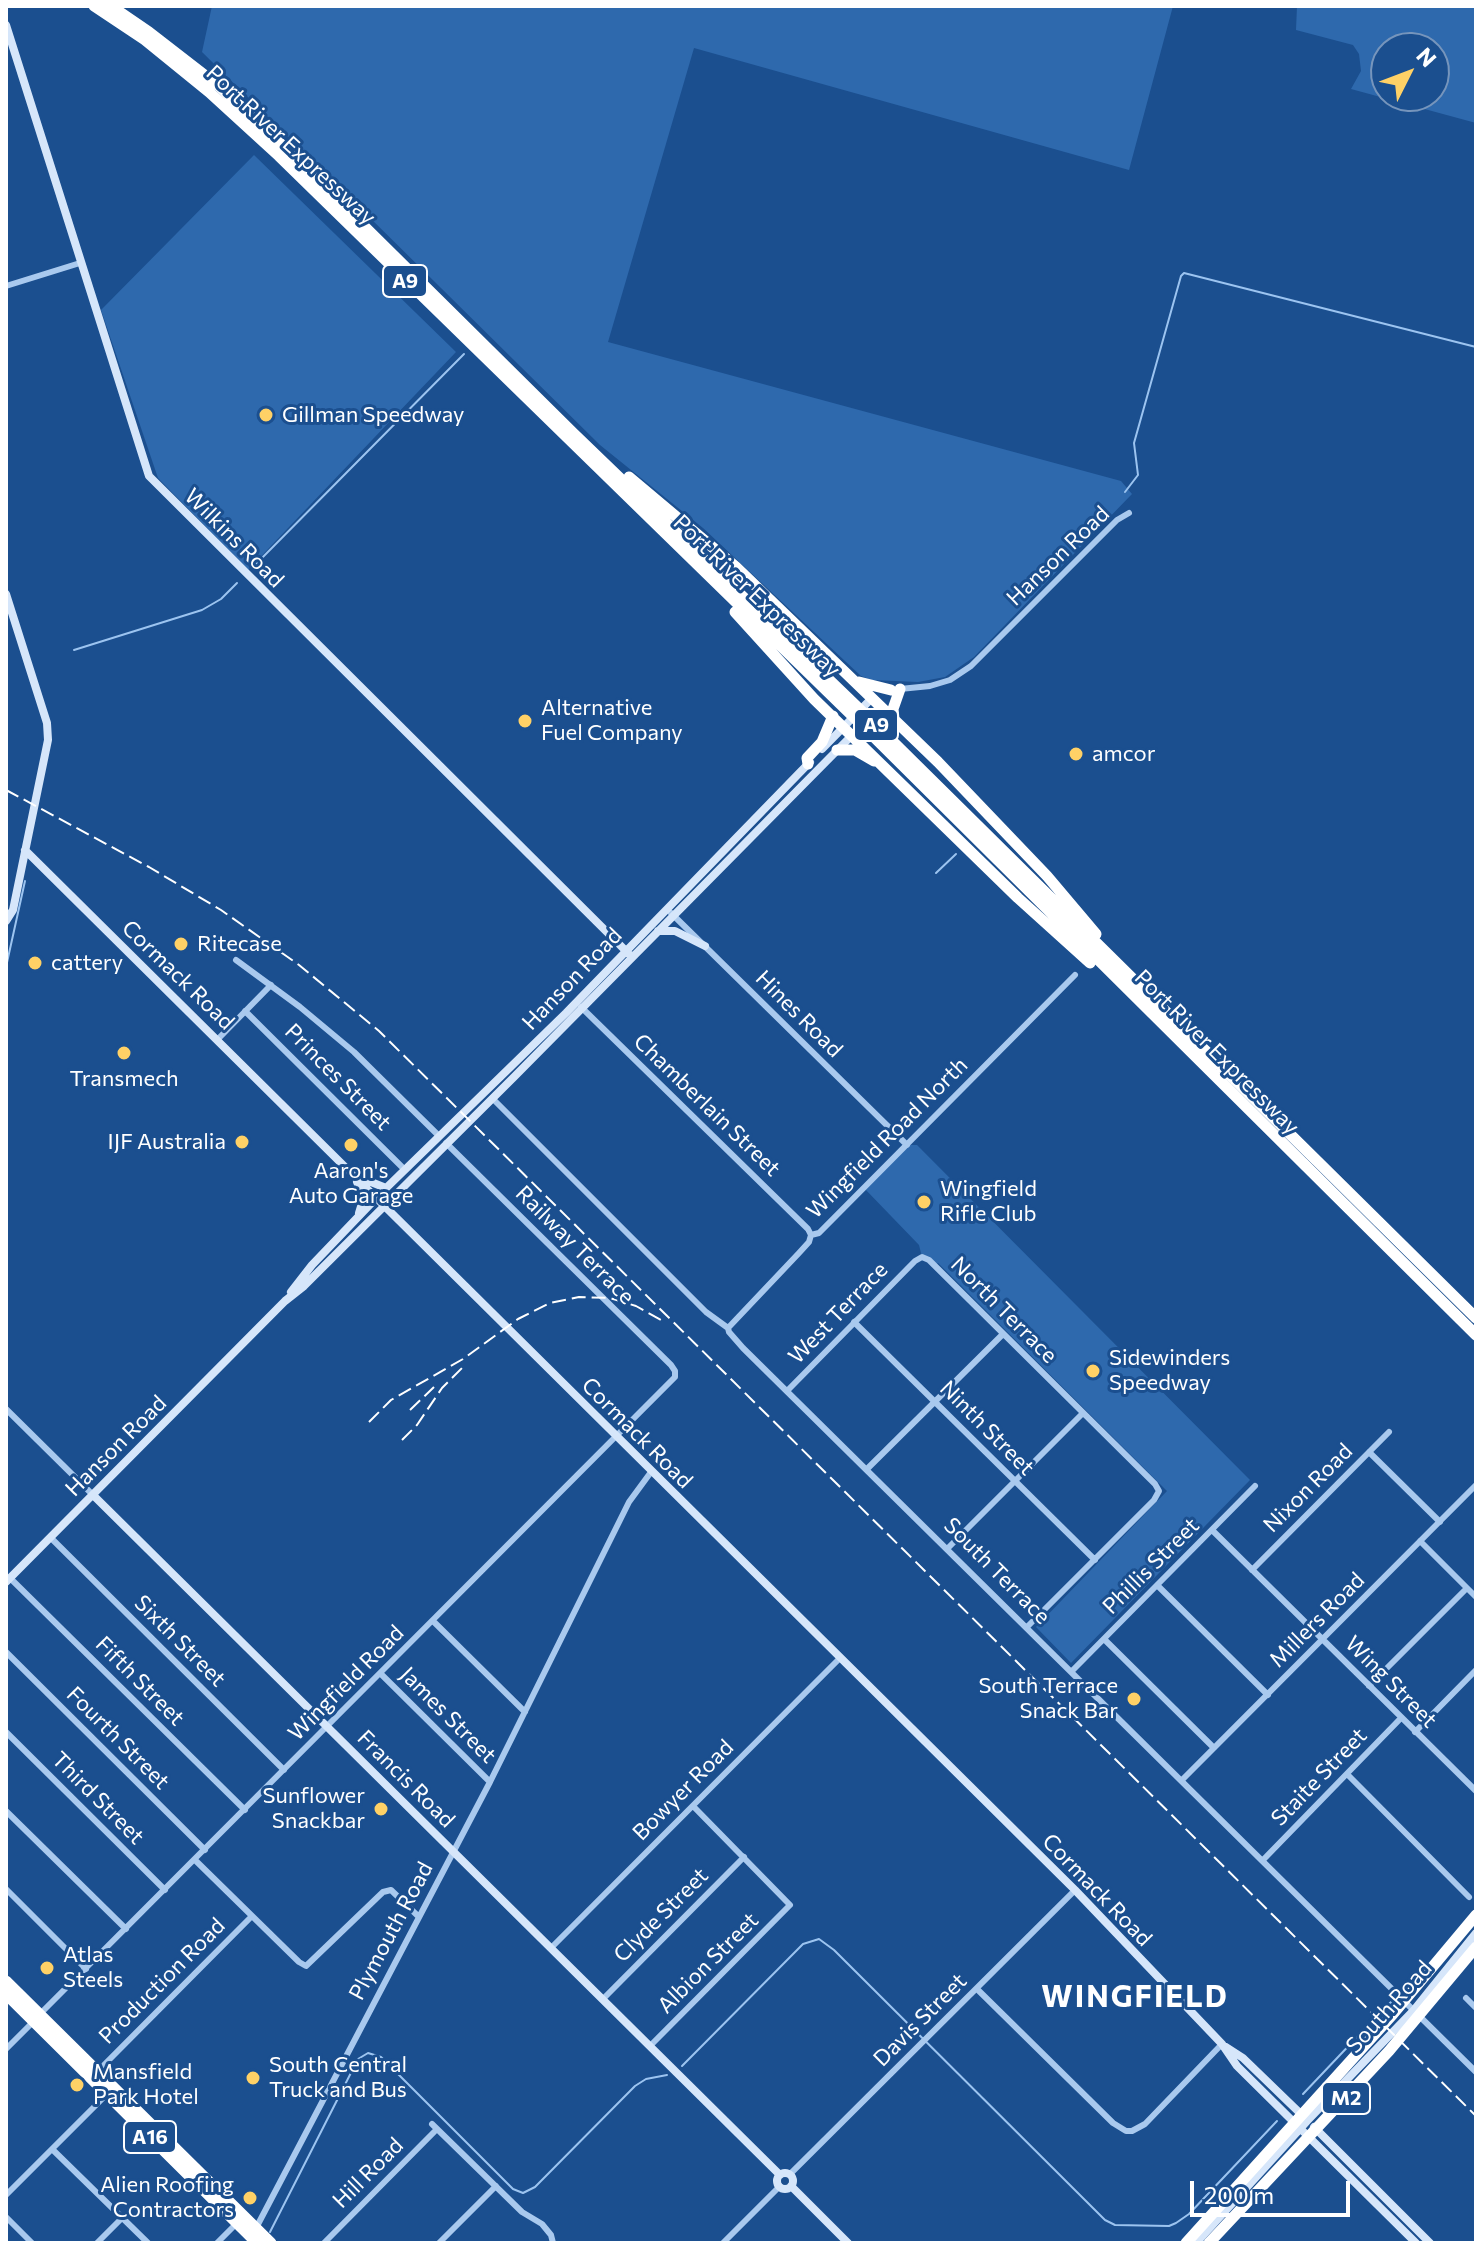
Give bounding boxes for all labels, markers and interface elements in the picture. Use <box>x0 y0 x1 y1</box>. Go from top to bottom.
north arrow <box>1370 32 1450 112</box>
text: N <box>1411 42 1442 72</box>
street label: Port River Expressway <box>201 60 381 230</box>
road number: A9 <box>383 265 427 297</box>
place label: Gillman Speedway <box>282 402 464 428</box>
marker: Gillman Speedway <box>257 406 275 424</box>
street label: Wilkins Road <box>179 483 289 593</box>
street label: Hanson Road <box>1001 501 1115 611</box>
street label: Port River Expressway <box>668 509 846 683</box>
place label: Alternative Fuel Company <box>541 695 683 746</box>
road number: A9 <box>854 709 898 741</box>
marker: Alternative Fuel Company <box>516 712 534 730</box>
place label: amcor <box>1092 741 1156 767</box>
marker: amcor <box>1067 745 1085 763</box>
street label: Cormack Road <box>116 915 240 1035</box>
street label: Hanson Road <box>517 922 627 1036</box>
place label: Ritecase <box>197 931 282 957</box>
marker: Ritecase <box>172 935 190 953</box>
place label: cattery <box>51 950 123 976</box>
marker: cattery <box>26 954 44 972</box>
street label: Port River Expressway <box>1129 964 1305 1140</box>
street label: Hines Road <box>750 965 848 1063</box>
street label: Princes Street <box>279 1018 397 1136</box>
street label: Chamberlain Street <box>628 1028 786 1182</box>
marker: Transmech <box>115 1044 133 1062</box>
street label: Wingfield Road North <box>801 1052 973 1224</box>
place label: Transmech <box>69 1066 179 1092</box>
place label: IJF Australia <box>108 1129 226 1155</box>
marker: IJF Australia <box>233 1133 251 1151</box>
marker: Aaron's Auto Garage <box>342 1136 360 1154</box>
place label: Aaron's Auto Garage <box>289 1158 413 1210</box>
place label: Wingfield Rifle Club <box>940 1176 1037 1228</box>
street label: Railway Terrace <box>510 1180 640 1310</box>
marker: Wingfield Rifle Club <box>915 1193 933 1211</box>
street label: North Terrace <box>945 1251 1063 1369</box>
street label: West Terrace <box>783 1257 893 1369</box>
place label: Sidewinders Speedway <box>1109 1345 1230 1396</box>
marker: Sidewinders Speedway <box>1084 1362 1102 1380</box>
street label: Cormack Road <box>576 1372 698 1494</box>
street label: Ninth Street <box>934 1375 1040 1481</box>
street label: Hanson Road <box>60 1390 172 1502</box>
street label: Nixon Road <box>1258 1438 1358 1538</box>
street label: South Terrace <box>938 1512 1056 1630</box>
street label: Phillis Street <box>1097 1512 1205 1620</box>
street label: Millers Road <box>1264 1567 1370 1673</box>
street label: Sixth Street <box>129 1590 231 1692</box>
street label: Wingfield Road <box>283 1620 409 1746</box>
street label: Fifth Street <box>90 1631 190 1731</box>
street label: Wing Street <box>1340 1631 1442 1733</box>
street label: James Street <box>394 1661 502 1769</box>
place label: South Terrace Snack Bar <box>978 1673 1118 1724</box>
street label: Fourth Street <box>61 1681 175 1795</box>
marker: South Terrace Snack Bar <box>1125 1690 1143 1708</box>
street label: Staite Street <box>1266 1723 1372 1831</box>
street label: Francis Road <box>352 1725 460 1833</box>
street label: Bowyer Road <box>627 1734 739 1846</box>
street label: Third Street <box>46 1746 150 1850</box>
place label: Sunflower Snackbar <box>263 1783 365 1834</box>
marker: Sunflower Snackbar <box>372 1800 390 1818</box>
street label: Cormack Road <box>1037 1828 1157 1952</box>
street label: Plymouth Road <box>344 1857 438 2005</box>
street label: Clyde Street <box>608 1862 714 1968</box>
street label: Albion Street <box>652 1907 764 2019</box>
street label: Production Road <box>94 1913 230 2049</box>
place label: Atlas Steels <box>63 1942 123 1994</box>
street label: South Road <box>1341 1955 1437 2059</box>
marker: Atlas Steels <box>38 1959 56 1977</box>
street label: Davis Street <box>868 1968 972 2072</box>
district label: WINGFIELD <box>1041 1979 1229 2015</box>
place label: South Central Truck and Bus <box>269 2052 407 2104</box>
place label: Mansfield Park Hotel <box>93 2059 199 2110</box>
marker: South Central Truck and Bus <box>244 2069 262 2087</box>
marker: Mansfield Park Hotel <box>68 2076 86 2094</box>
road number: M2 <box>1322 2082 1370 2114</box>
road number: A16 <box>124 2121 176 2153</box>
street label: Hill Road <box>327 2132 409 2214</box>
scale bar <box>1194 2165 1354 2215</box>
place label: Alien Roofing Contractors <box>100 2172 234 2224</box>
text: 200 m <box>1204 2180 1274 2209</box>
marker: Alien Roofing Contractors <box>241 2189 259 2207</box>

